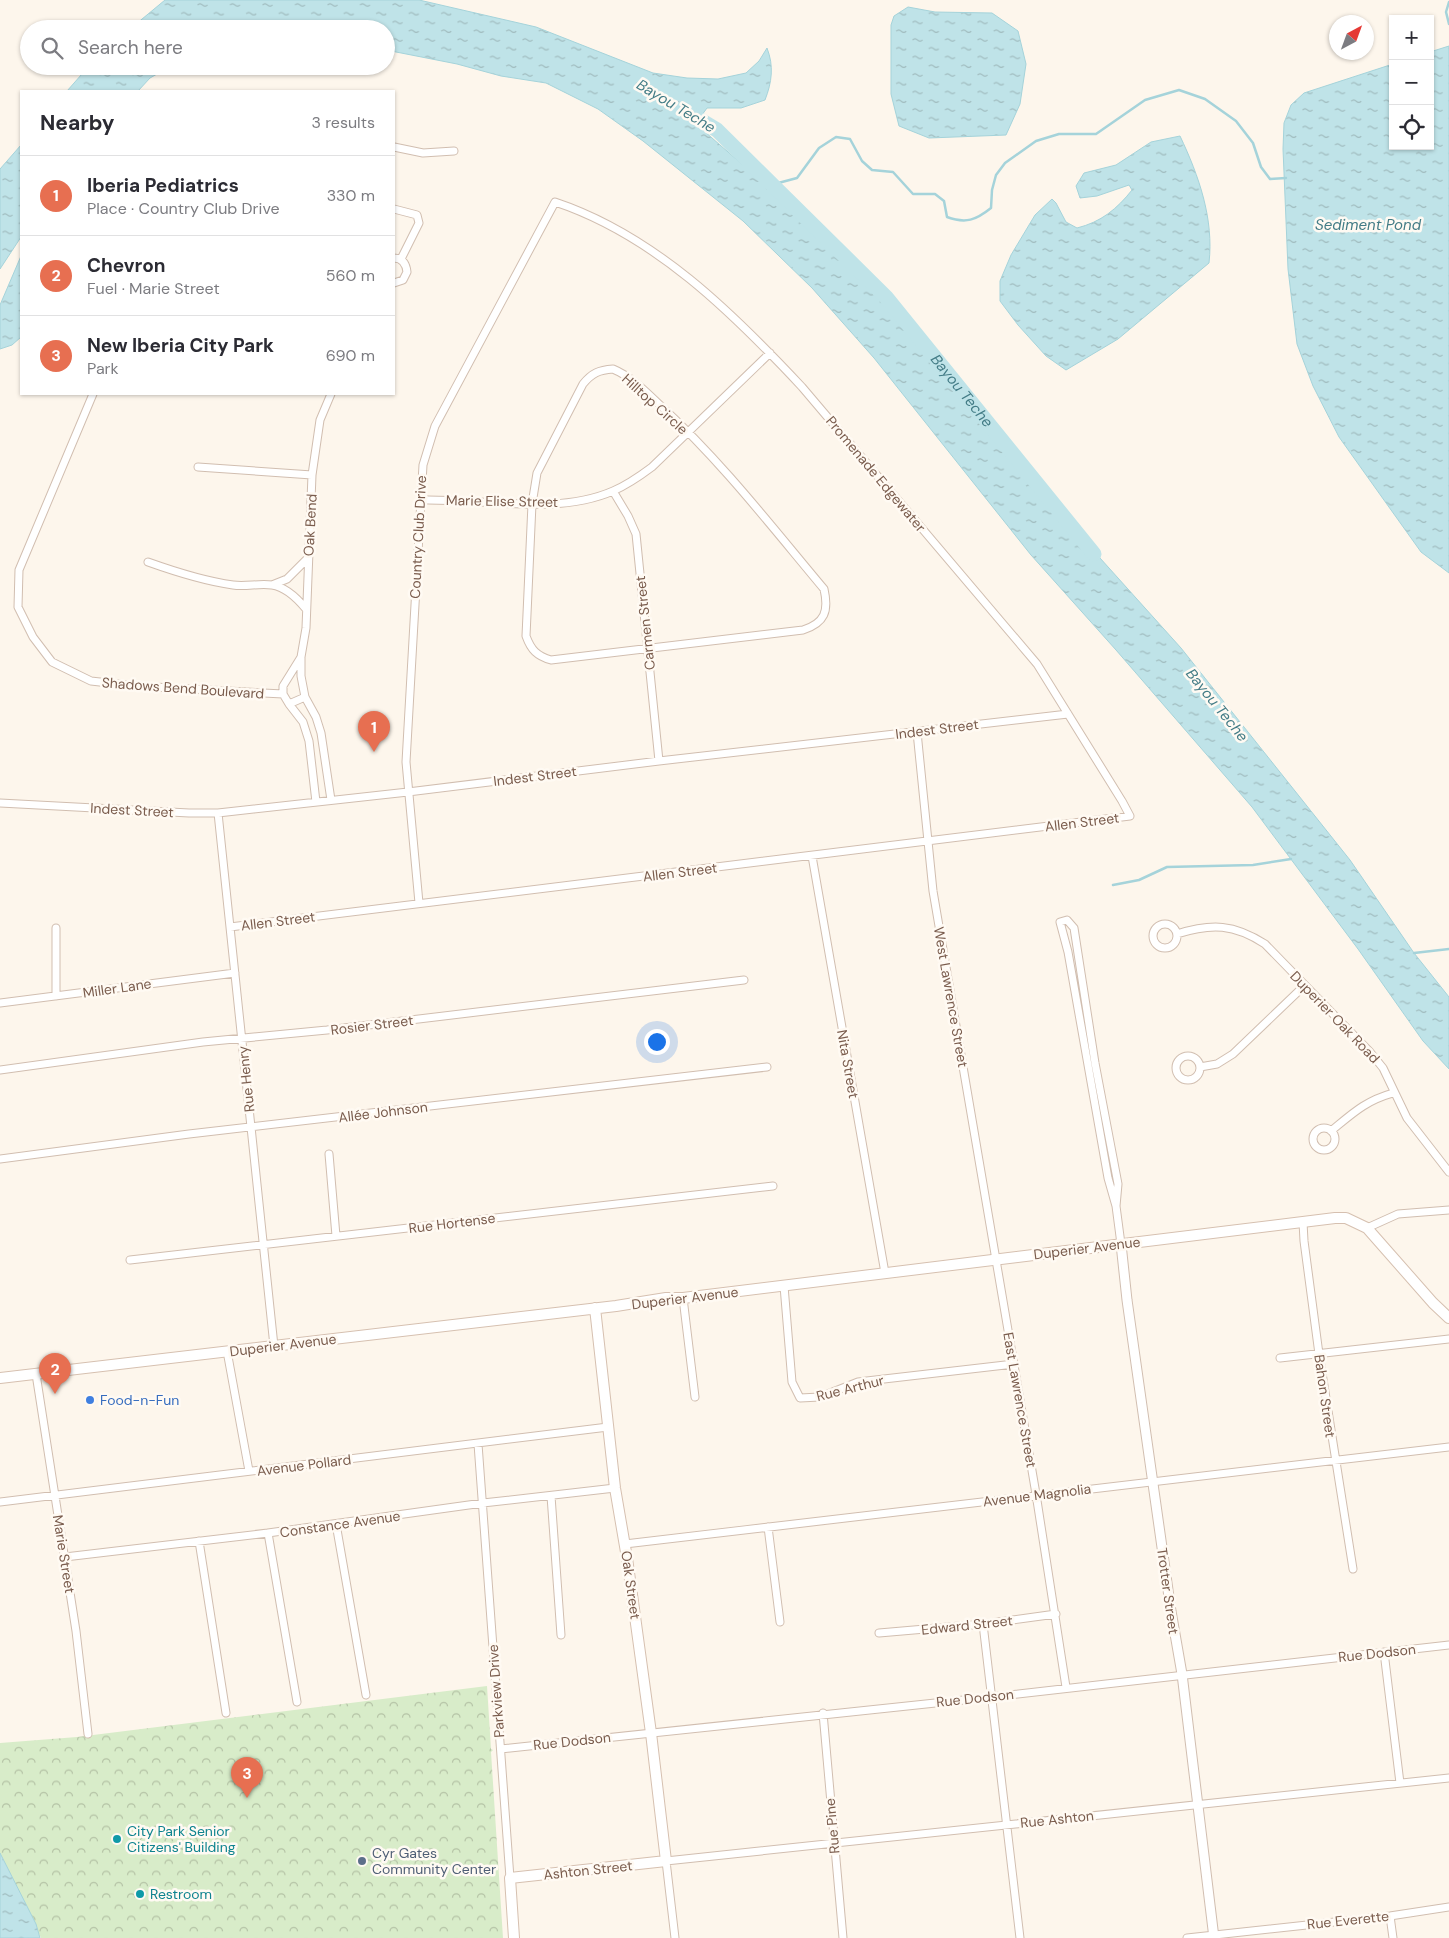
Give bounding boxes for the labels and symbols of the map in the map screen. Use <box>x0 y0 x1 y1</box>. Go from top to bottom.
north arrow <box>1329 15 1374 60</box>
water label: Bayou Teche <box>633 75 719 138</box>
water label: Sediment Pond <box>1315 215 1422 235</box>
water label: Bayou Teche <box>926 350 998 432</box>
street label: Hilltop Circle <box>618 370 692 438</box>
street label: Promenade Edgewater <box>822 412 930 536</box>
street label: Country Club Drive <box>406 475 430 599</box>
street label: Marie Elise Street <box>446 491 558 511</box>
street label: Oak Bend <box>299 493 321 557</box>
street label: Carmen Street <box>631 575 659 671</box>
water label: Bayou Teche <box>1181 664 1253 746</box>
street label: Shadows Bend Boulevard <box>101 673 265 703</box>
pin: 1 <box>358 711 390 752</box>
street label: Indest Street <box>894 715 980 743</box>
street label: Indest Street <box>492 762 578 790</box>
street label: Indest Street <box>90 799 174 821</box>
street label: Allen Street <box>1044 809 1120 835</box>
street label: Allen Street <box>642 859 718 885</box>
street label: Allen Street <box>240 908 316 934</box>
street label: West Lawrence Street <box>930 925 972 1069</box>
street label: Duperier Oak Road <box>1286 967 1384 1067</box>
street label: Miller Lane <box>81 974 153 1002</box>
street label: Rosier Street <box>330 1011 414 1039</box>
street label: Nita Street <box>833 1028 863 1100</box>
your location <box>644 1029 670 1055</box>
street label: Rue Henry <box>234 1045 258 1113</box>
street label: Allée Johnson <box>337 1098 429 1126</box>
street label: Rue Hortense <box>408 1209 496 1237</box>
street label: Duperier Avenue <box>1033 1233 1141 1263</box>
street label: Duperier Avenue <box>631 1283 739 1313</box>
street label: Duperier Avenue <box>229 1330 337 1360</box>
street label: East Lawrence Street <box>999 1331 1041 1469</box>
pin: 2 <box>39 1353 71 1394</box>
street label: Bahon Street <box>1310 1353 1340 1439</box>
street label: Rue Arthur <box>814 1371 886 1405</box>
place label: Food-n-Fun <box>100 1391 179 1409</box>
marker: Food-n-Fun <box>84 1394 96 1406</box>
street label: Avenue Pollard <box>256 1450 352 1480</box>
street label: Avenue Magnolia <box>982 1479 1092 1511</box>
street label: Constance Avenue <box>279 1507 401 1541</box>
street label: Marie Street <box>49 1513 79 1595</box>
street label: Trotter Street <box>1153 1547 1183 1635</box>
street label: Oak Street <box>617 1550 645 1620</box>
street label: Edward Street <box>920 1611 1014 1639</box>
street label: Rue Dodson <box>1337 1640 1417 1666</box>
street label: Parkview Drive <box>484 1644 508 1738</box>
street label: Rue Dodson <box>935 1685 1015 1711</box>
street label: Rue Dodson <box>532 1728 612 1754</box>
pin: 3 <box>231 1757 263 1798</box>
street label: Rue Pine <box>821 1798 843 1854</box>
street label: Rue Ashton <box>1019 1806 1095 1832</box>
place label: City Park Senior Citizens' Building <box>127 1822 236 1856</box>
marker: City Park Senior Citizens' Building <box>111 1833 123 1845</box>
place label: Cyr Gates Community Center <box>372 1844 496 1878</box>
marker: Cyr Gates Community Center <box>356 1855 368 1867</box>
street label: Ashton Street <box>543 1856 633 1884</box>
place label: Restroom <box>150 1885 212 1903</box>
marker: Restroom <box>134 1888 146 1900</box>
street label: Rue Everette <box>1306 1907 1390 1933</box>

